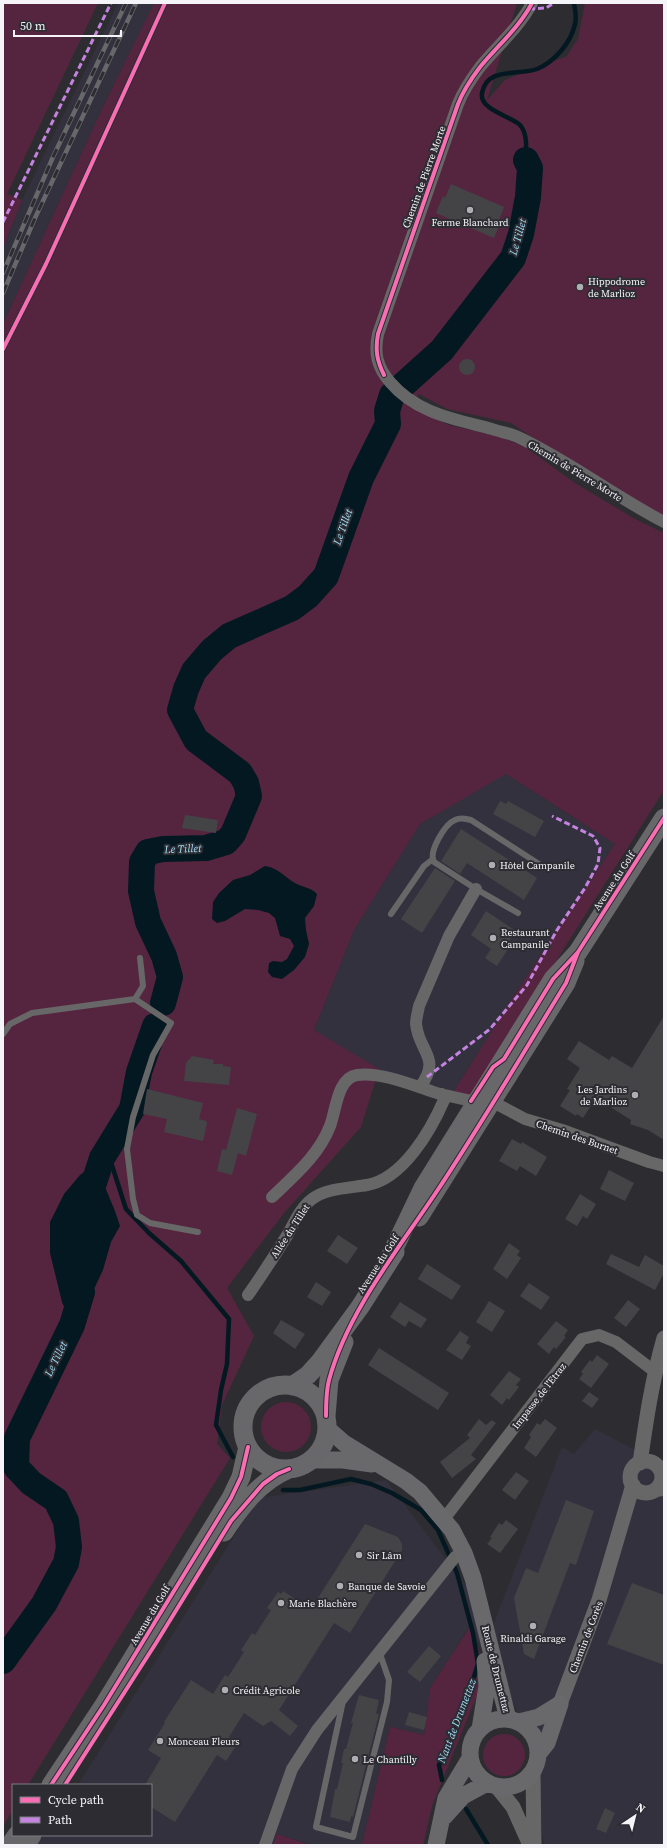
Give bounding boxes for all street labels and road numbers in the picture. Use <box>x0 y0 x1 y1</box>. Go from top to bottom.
street label: Chemin de Pierre Morte <box>399 124 449 230</box>
street label: Chemin de Pierre Morte <box>525 438 625 504</box>
street label: Avenue du Golf <box>590 848 639 913</box>
street label: Chemin des Burnet <box>534 1117 620 1157</box>
street label: Allée du Tillet <box>268 1201 313 1261</box>
street label: Avenue du Golf <box>354 1231 403 1296</box>
street label: Impasse de l'Etraz <box>509 1360 569 1432</box>
street label: Avenue du Golf <box>127 1581 174 1647</box>
street label: Chemin de Corès <box>566 1599 606 1675</box>
street label: Route de Drumettaz <box>479 1624 513 1714</box>

